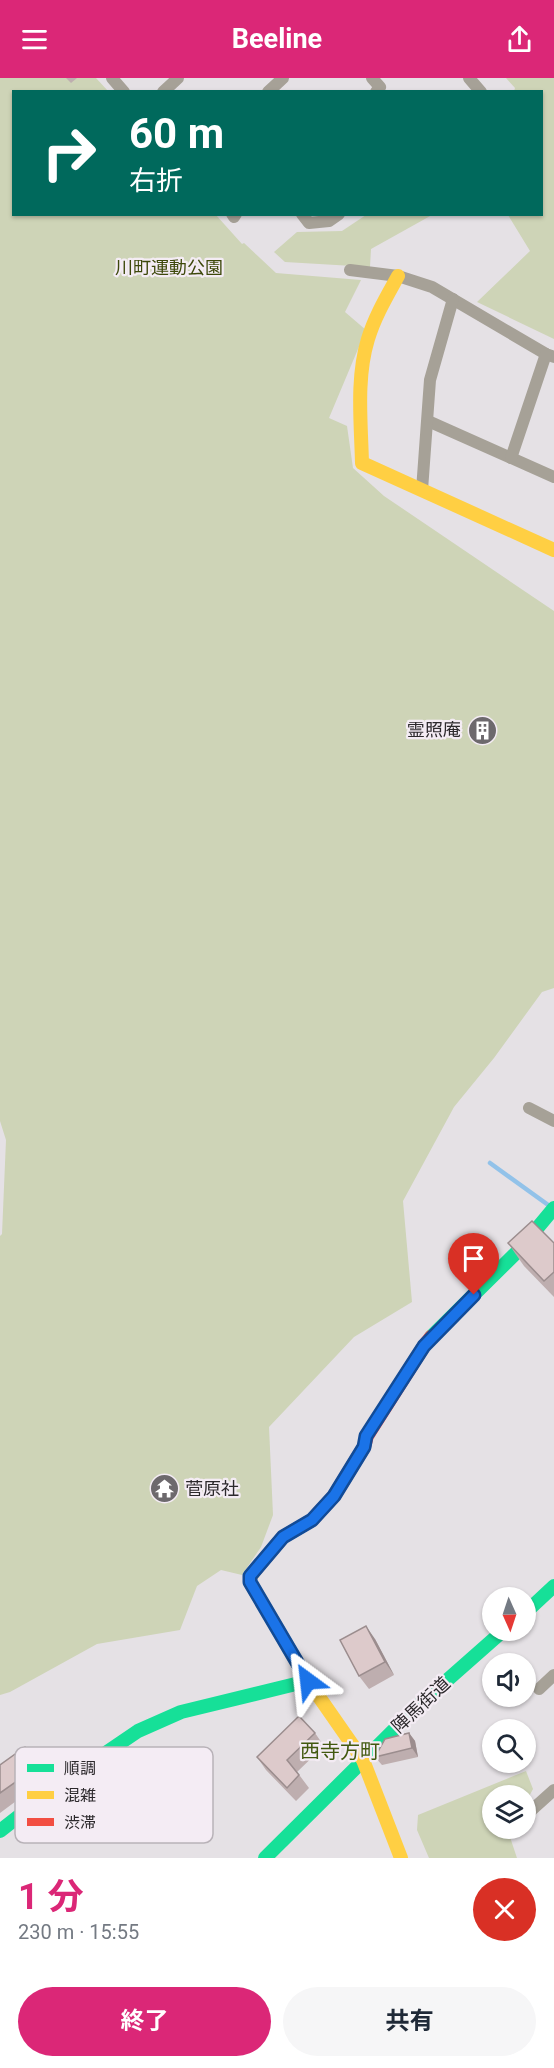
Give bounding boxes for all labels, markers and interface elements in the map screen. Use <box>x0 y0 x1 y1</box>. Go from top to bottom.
icon: menu <box>18 23 51 56</box>
text: Beeline <box>232 23 322 55</box>
icon: share <box>503 23 536 56</box>
text: 60 m <box>129 109 224 158</box>
icon: right <box>30 114 108 192</box>
text: 右折 <box>129 165 183 197</box>
park label: 川町運動公園 <box>115 257 223 278</box>
building icon: 霊照庵 <box>466 714 498 746</box>
place label: 霊照庵 <box>407 719 461 740</box>
pin <box>448 1233 499 1295</box>
icon: arrive <box>457 1242 490 1275</box>
temple icon: 菅原社 <box>148 1473 180 1505</box>
place label: 菅原社 <box>185 1478 239 1499</box>
north arrow <box>482 1587 536 1641</box>
map controls <box>482 1587 536 1839</box>
position arrow <box>276 1649 340 1713</box>
button: sound <box>482 1653 536 1707</box>
street label: 陣馬街道 <box>387 1672 454 1737</box>
button: search <box>482 1719 536 1773</box>
district label: 西寺方町 <box>300 1739 380 1763</box>
legend <box>15 1747 213 1843</box>
text: 順調 <box>64 1759 96 1778</box>
button: layers <box>482 1785 536 1839</box>
text: 混雑 <box>64 1786 96 1805</box>
text: 渋滞 <box>64 1813 96 1832</box>
text: 1 分 <box>18 1876 84 1918</box>
button: close <box>473 1878 536 1941</box>
text: 230 m · 15:55 <box>18 1920 139 1944</box>
button: 終了 <box>18 1987 271 2056</box>
button: 共有 <box>283 1987 536 2056</box>

